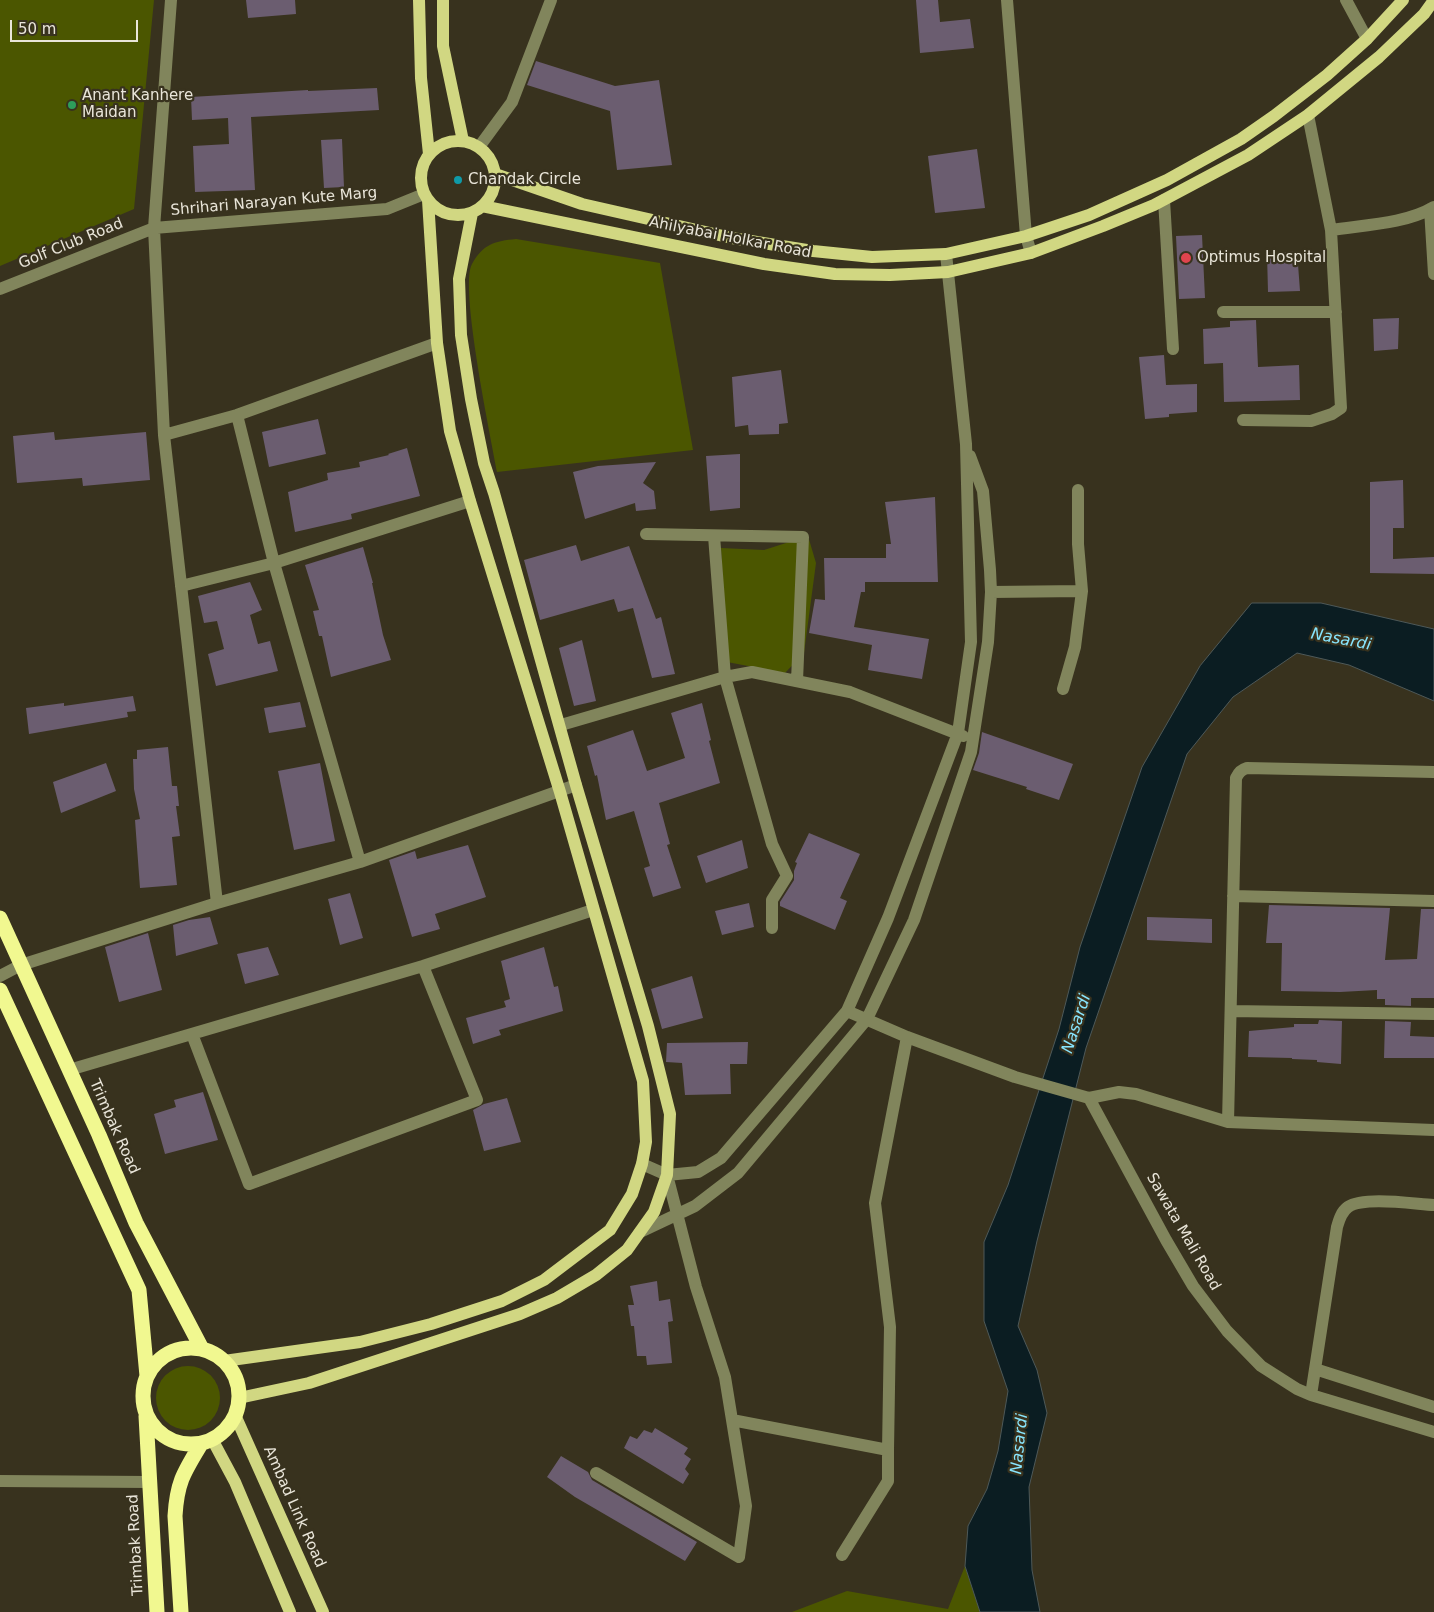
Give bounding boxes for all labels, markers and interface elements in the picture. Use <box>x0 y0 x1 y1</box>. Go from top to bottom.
scale bar <box>12 10 140 42</box>
text: 50 m <box>18 20 56 38</box>
place label: Anant Kanhere Maidan <box>82 87 193 122</box>
marker: Anant Kanhere Maidan <box>66 99 78 111</box>
place label: Chandak Circle <box>468 171 581 189</box>
marker: Chandak Circle <box>452 174 464 186</box>
street label: Shrihari Narayan Kute Marg <box>170 184 378 220</box>
street label: Ahilyabai Holkar Road <box>647 213 813 263</box>
street label: Golf Club Road <box>16 215 126 273</box>
place label: Optimus Hospital <box>1197 249 1326 267</box>
marker: Optimus Hospital <box>1179 251 1193 265</box>
water label: Nasardi <box>1309 625 1373 655</box>
water label: Nasardi <box>1058 992 1096 1056</box>
street label: Trimbak Road <box>85 1077 143 1177</box>
street label: Sawata Mali Road <box>1142 1170 1224 1294</box>
water label: Nasardi <box>1007 1413 1033 1475</box>
street label: Ambad Link Road <box>259 1444 329 1570</box>
street label: Trimbak Road <box>124 1494 148 1596</box>

